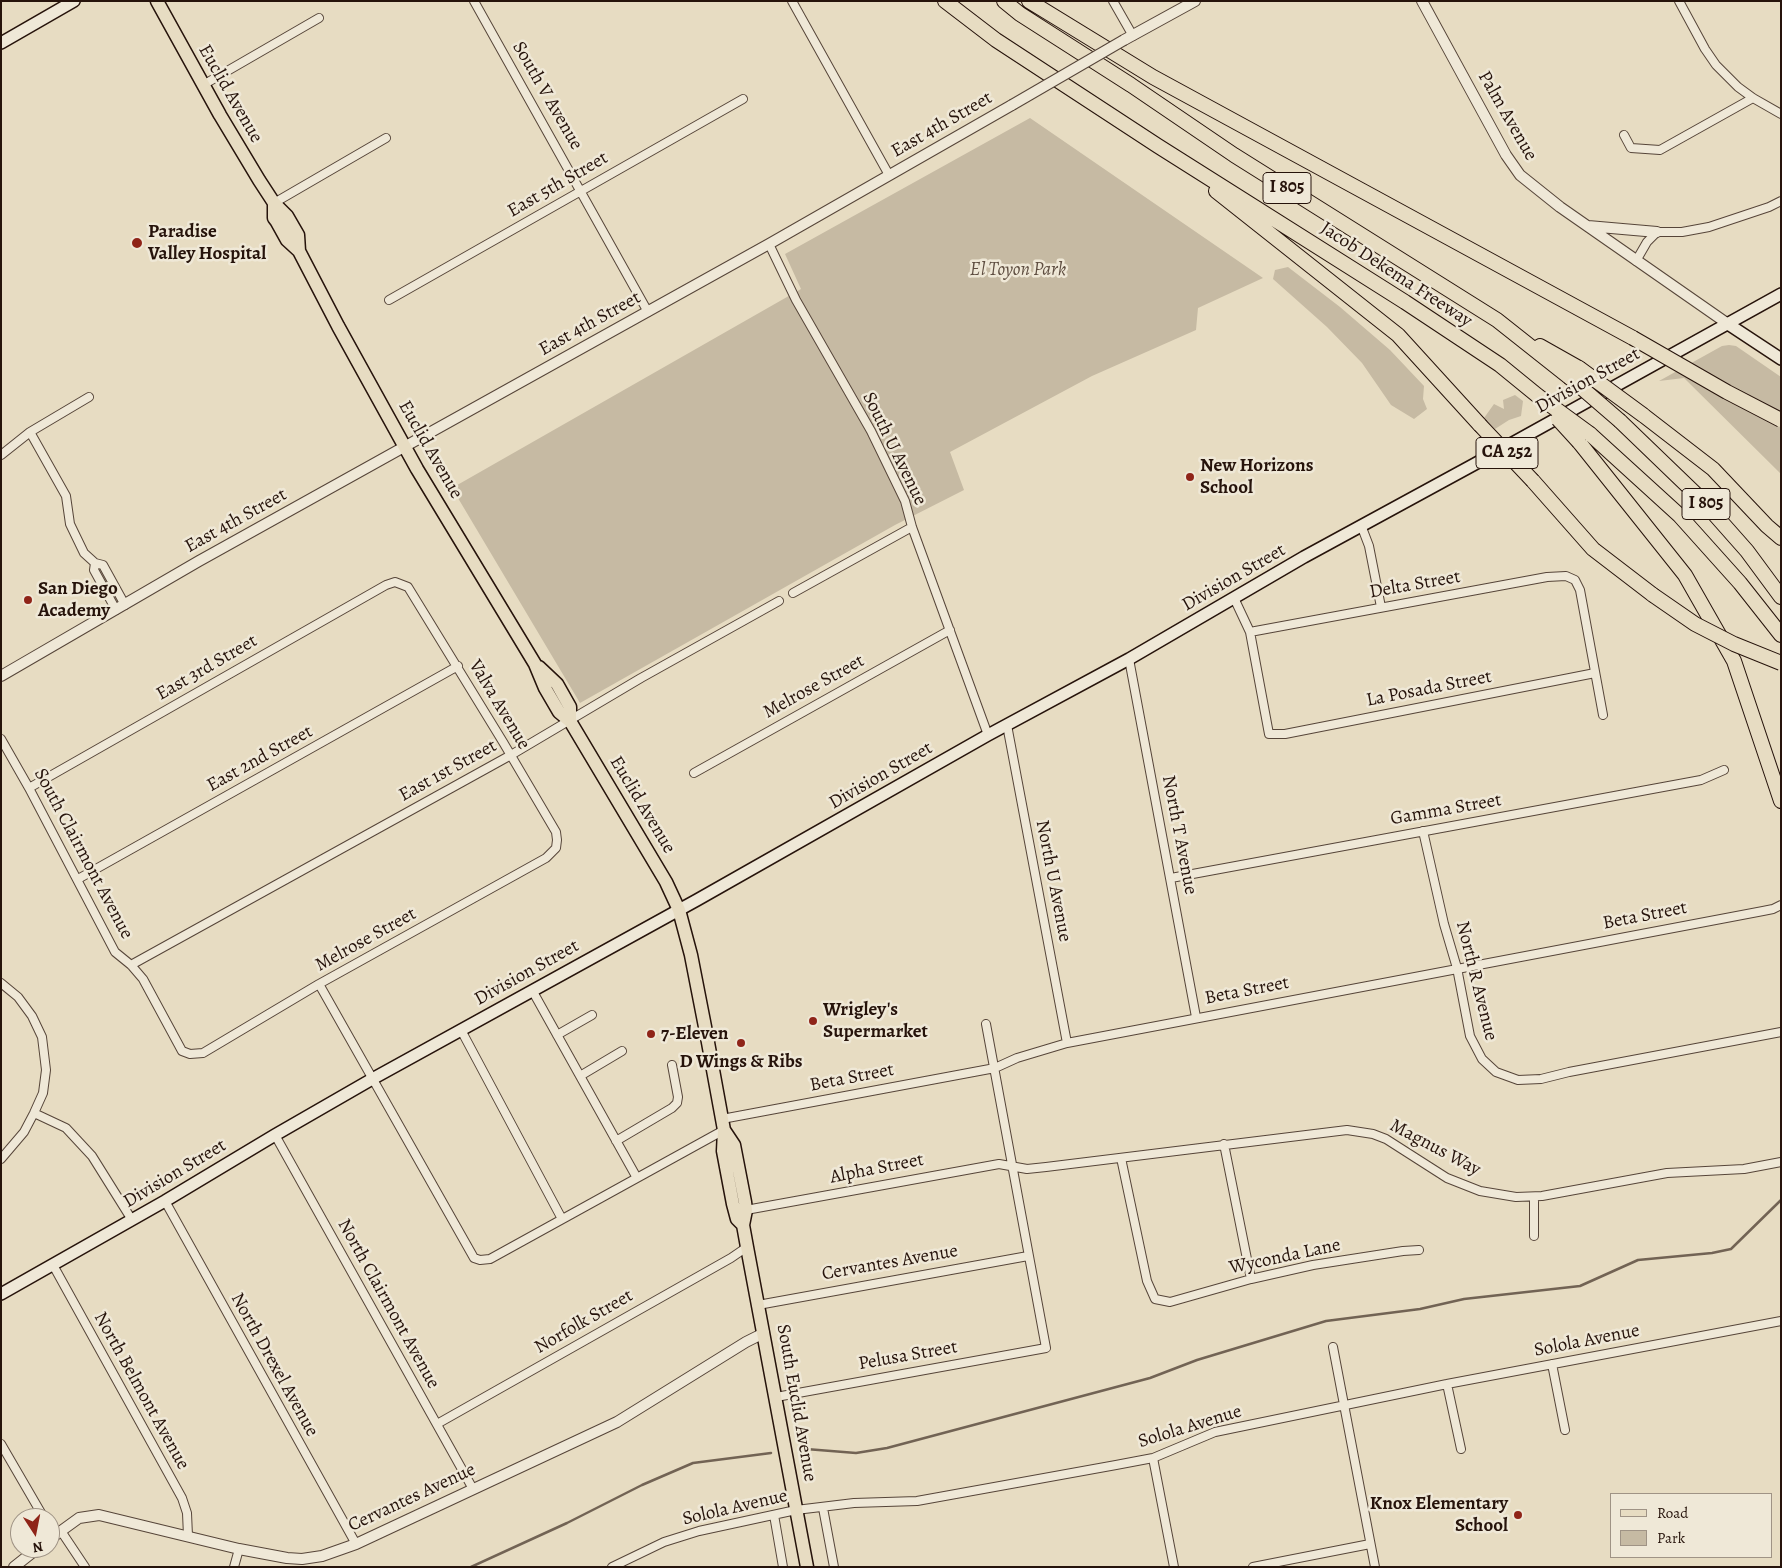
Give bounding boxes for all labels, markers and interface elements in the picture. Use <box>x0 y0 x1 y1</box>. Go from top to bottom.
street label: South V Avenue <box>507 38 587 154</box>
street label: Euclid Avenue <box>193 41 267 147</box>
street label: Palm Avenue <box>1472 67 1542 165</box>
street label: East 4th Street <box>887 87 997 163</box>
street label: East 5th Street <box>504 147 612 223</box>
road number: I 805 <box>1263 172 1311 204</box>
street label: Jacob Dekema Freeway <box>1316 217 1476 333</box>
place label: Paradise Valley Hospital <box>148 221 266 265</box>
marker: Paradise Valley Hospital <box>130 236 144 250</box>
park label: El Toyon Park <box>970 259 1066 281</box>
street label: East 4th Street <box>535 287 645 361</box>
street label: Division Street <box>1532 343 1644 419</box>
street label: South U Avenue <box>857 389 931 509</box>
street label: Euclid Avenue <box>393 397 467 503</box>
road number: CA 252 <box>1476 438 1538 468</box>
place label: New Horizons School <box>1200 455 1313 499</box>
marker: New Horizons School <box>1184 471 1196 483</box>
street label: East 4th Street <box>181 484 291 558</box>
road number: I 805 <box>1682 488 1730 520</box>
street label: Division Street <box>1178 539 1290 617</box>
street label: Delta Street <box>1368 566 1462 604</box>
place label: San Diego Academy <box>38 578 118 622</box>
marker: San Diego Academy <box>22 594 34 606</box>
street label: East 3rd Street <box>152 630 262 706</box>
street label: Melrose Street <box>759 650 869 724</box>
street label: Valva Avenue <box>463 656 535 754</box>
street label: La Posada Street <box>1364 666 1494 712</box>
street label: East 2nd Street <box>203 721 317 797</box>
street label: East 1st Street <box>395 735 501 807</box>
street label: Division Street <box>825 737 937 815</box>
street label: Euclid Avenue <box>604 752 680 858</box>
street label: South Clairmont Avenue <box>28 765 138 943</box>
street label: North T Avenue <box>1156 773 1202 897</box>
street label: Gamma Street <box>1389 789 1503 831</box>
street label: North U Avenue <box>1030 818 1076 944</box>
street label: Beta Street <box>1601 897 1689 935</box>
street label: Melrose Street <box>311 903 421 977</box>
street label: North R Avenue <box>1450 919 1502 1043</box>
street label: Division Street <box>471 935 583 1011</box>
street label: Beta Street <box>1203 972 1291 1010</box>
place label: Wrigley's Supermarket <box>823 999 928 1043</box>
marker: Wrigley's Supermarket <box>807 1015 819 1027</box>
place label: 7-Eleven <box>661 1023 729 1045</box>
marker: 7-Eleven <box>645 1028 657 1040</box>
marker: D Wings & Ribs <box>735 1037 747 1049</box>
place label: D Wings & Ribs <box>680 1051 802 1073</box>
street label: Beta Street <box>808 1059 896 1097</box>
street label: Magnus Way <box>1386 1115 1484 1181</box>
street label: Division Street <box>119 1134 231 1214</box>
street label: Alpha Street <box>828 1149 926 1189</box>
street label: North Clairmont Avenue <box>332 1215 444 1393</box>
street label: Wyconda Lane <box>1227 1234 1343 1280</box>
street label: Cervantes Avenue <box>820 1240 960 1286</box>
street label: Norfolk Street <box>531 1285 637 1359</box>
street label: North Drexel Avenue <box>225 1289 323 1441</box>
street label: North Belmont Avenue <box>88 1308 194 1474</box>
street label: Solola Avenue <box>1532 1320 1642 1362</box>
street label: South Euclid Avenue <box>771 1323 821 1483</box>
street label: Pelusa Street <box>857 1336 959 1376</box>
street label: Solola Avenue <box>1135 1400 1245 1454</box>
street label: Cervantes Avenue <box>345 1459 479 1537</box>
street label: Solola Avenue <box>680 1485 790 1531</box>
place label: Knox Elementary School <box>1370 1493 1508 1537</box>
legend <box>1610 1493 1772 1558</box>
text: Road <box>1657 1503 1688 1523</box>
north arrow <box>10 1508 60 1558</box>
marker: Knox Elementary School <box>1512 1509 1524 1521</box>
text: Park <box>1657 1528 1685 1548</box>
text: N <box>31 1537 45 1558</box>

